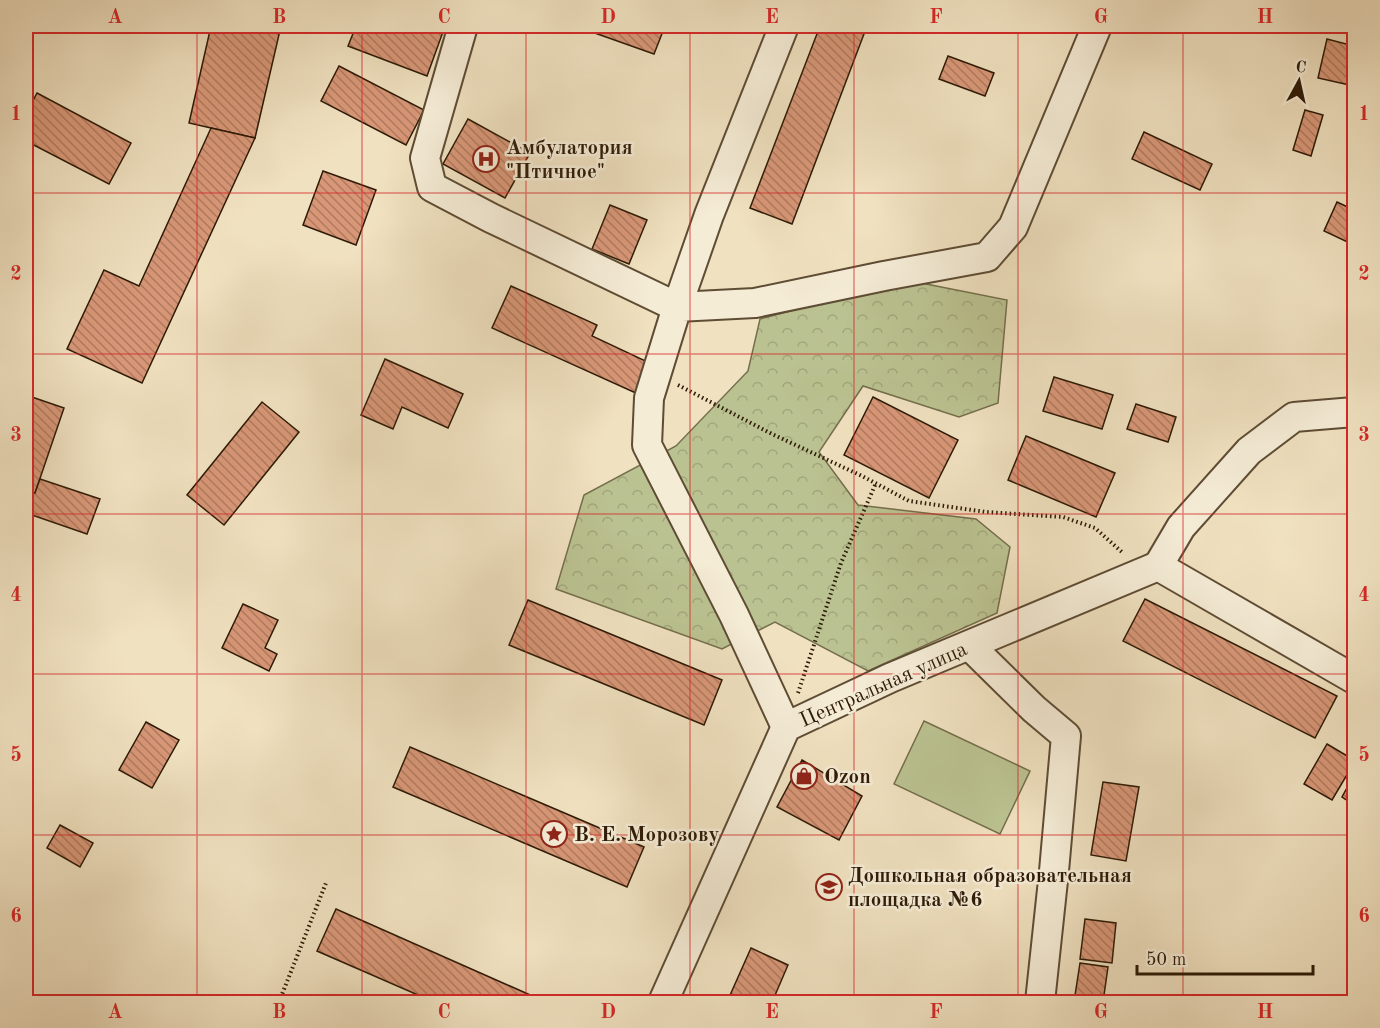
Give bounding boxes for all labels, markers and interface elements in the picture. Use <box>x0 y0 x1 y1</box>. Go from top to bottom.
text: A <box>107 8 123 28</box>
text: B <box>272 8 286 28</box>
text: C <box>437 8 451 28</box>
text: D <box>600 8 616 28</box>
text: E <box>765 8 779 28</box>
text: F <box>929 8 943 28</box>
text: G <box>1094 8 1108 28</box>
text: H <box>1257 8 1273 28</box>
north arrow <box>1269 51 1329 111</box>
text: С <box>1294 59 1307 77</box>
text: 1 <box>10 105 22 125</box>
text: 1 <box>1358 105 1370 125</box>
place label: Амбулатория "Птичное" <box>506 138 633 183</box>
hospital icon: Амбулатория "Птичное" <box>471 144 501 174</box>
text: 2 <box>10 265 22 285</box>
text: 2 <box>1358 265 1370 285</box>
text: 3 <box>10 426 22 446</box>
text: 3 <box>1358 426 1370 446</box>
text: 4 <box>10 586 22 606</box>
text: 4 <box>1358 586 1370 606</box>
street label: Центральная улица <box>797 639 970 732</box>
text: 5 <box>10 745 22 766</box>
text: 5 <box>1358 745 1370 766</box>
shop icon: Ozon <box>789 761 819 791</box>
place label: Ozon <box>824 767 871 788</box>
place icon: В. Е. Морозову <box>539 819 569 849</box>
place label: В. Е. Морозову <box>574 825 719 846</box>
place label: Дошкольная образовательная площадка №6 <box>848 866 1132 911</box>
school or university icon: Дошкольная образовательная площадка №6 <box>814 872 844 902</box>
text: 6 <box>10 907 22 927</box>
text: 6 <box>1358 907 1370 927</box>
scale bar <box>1137 938 1312 976</box>
text: 50 m <box>1146 951 1186 969</box>
text: A <box>107 1003 123 1023</box>
text: B <box>272 1003 286 1023</box>
text: C <box>437 1003 451 1023</box>
text: D <box>600 1003 616 1023</box>
text: E <box>765 1003 779 1023</box>
text: F <box>929 1003 943 1023</box>
text: G <box>1094 1003 1108 1023</box>
text: H <box>1257 1003 1273 1023</box>

